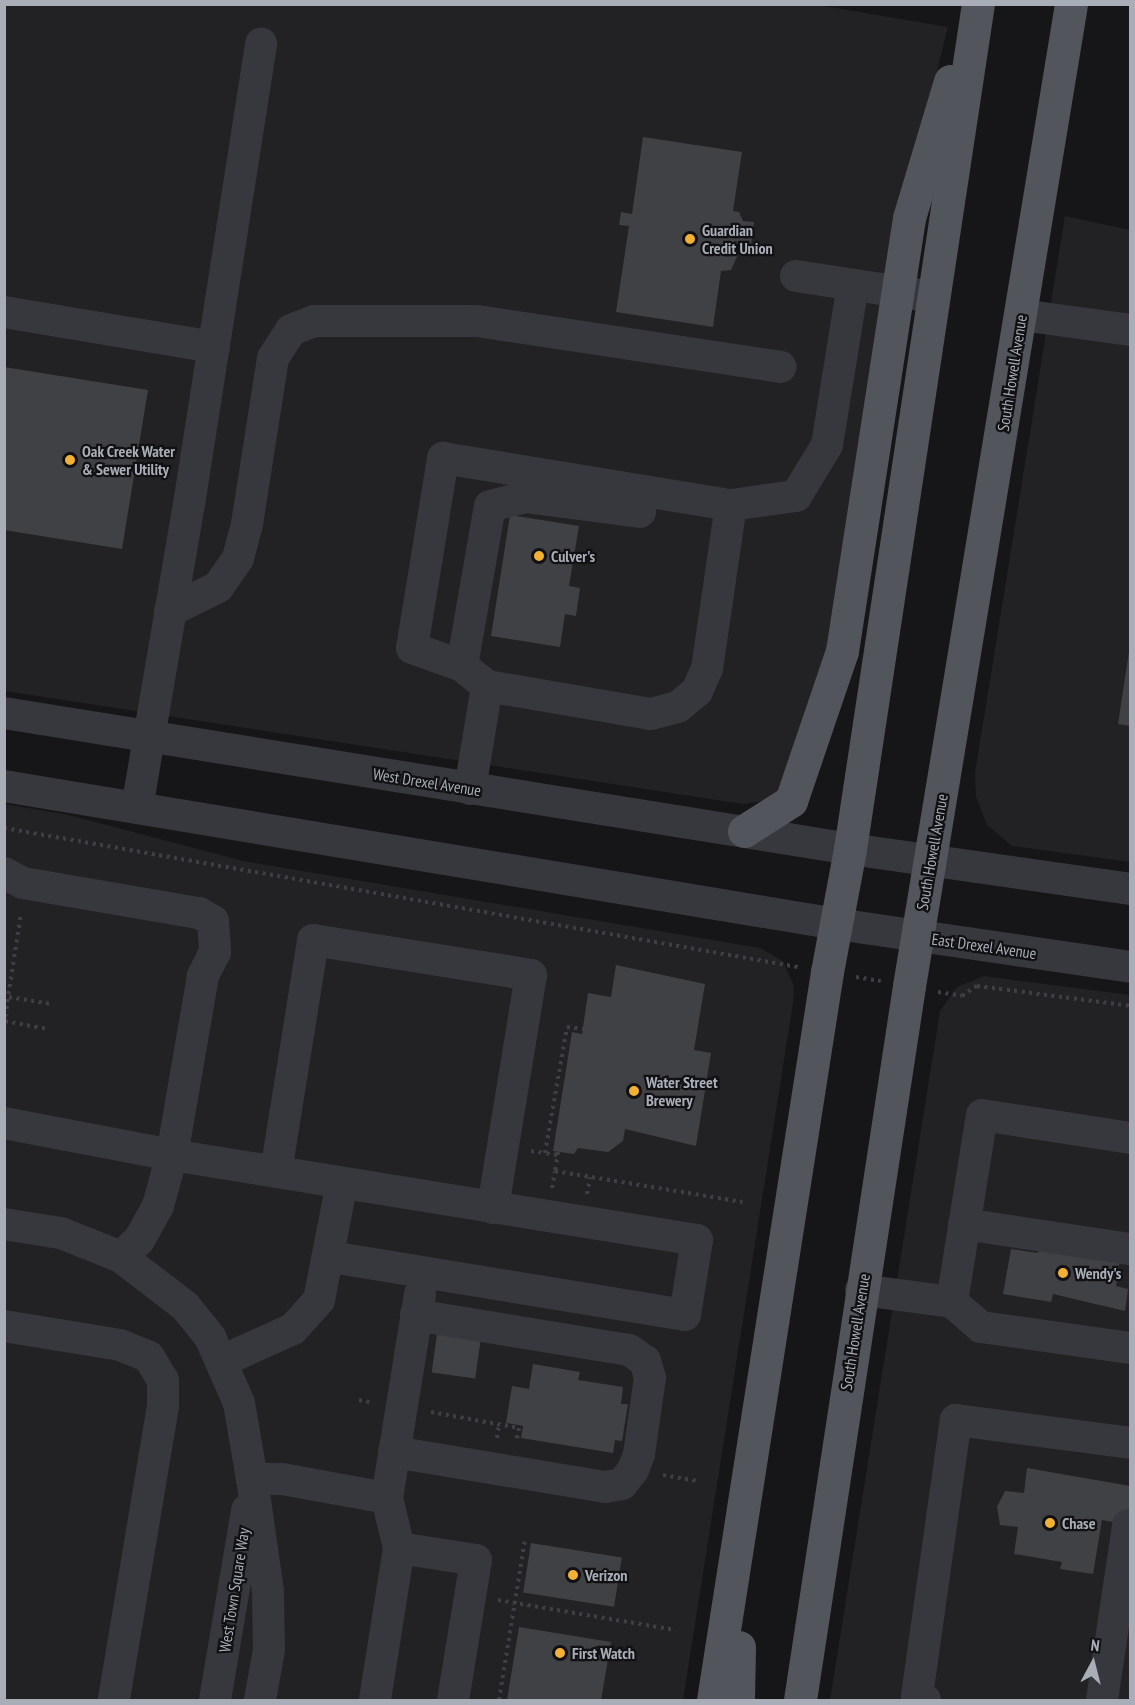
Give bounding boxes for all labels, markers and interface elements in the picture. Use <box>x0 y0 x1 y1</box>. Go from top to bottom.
place label: Guardian Credit Union <box>702 220 773 258</box>
marker: Guardian Credit Union <box>683 232 697 246</box>
street label: South Howell Avenue <box>993 313 1031 433</box>
place label: Oak Creek Water & Sewer Utility <box>82 441 176 479</box>
marker: Oak Creek Water & Sewer Utility <box>63 453 77 467</box>
place label: Culver's <box>551 546 595 566</box>
marker: Culver's <box>532 549 546 563</box>
street label: West Drexel Avenue <box>371 764 483 800</box>
street label: South Howell Avenue <box>912 792 952 912</box>
street label: East Drexel Avenue <box>930 929 1038 963</box>
place label: Water Street Brewery <box>646 1072 718 1110</box>
marker: Water Street Brewery <box>627 1084 641 1098</box>
place label: Wendy's <box>1075 1263 1121 1283</box>
marker: Wendy's <box>1056 1266 1070 1280</box>
street label: South Howell Avenue <box>836 1272 874 1392</box>
place label: Chase <box>1062 1513 1096 1533</box>
marker: Chase <box>1043 1516 1057 1530</box>
street label: West Town Square Way <box>215 1526 253 1654</box>
place label: Verizon <box>585 1565 627 1585</box>
marker: Verizon <box>566 1568 580 1582</box>
north arrow <box>1063 1633 1123 1693</box>
text: N <box>1090 1635 1101 1656</box>
place label: First Watch <box>572 1643 635 1663</box>
marker: First Watch <box>553 1646 567 1660</box>

